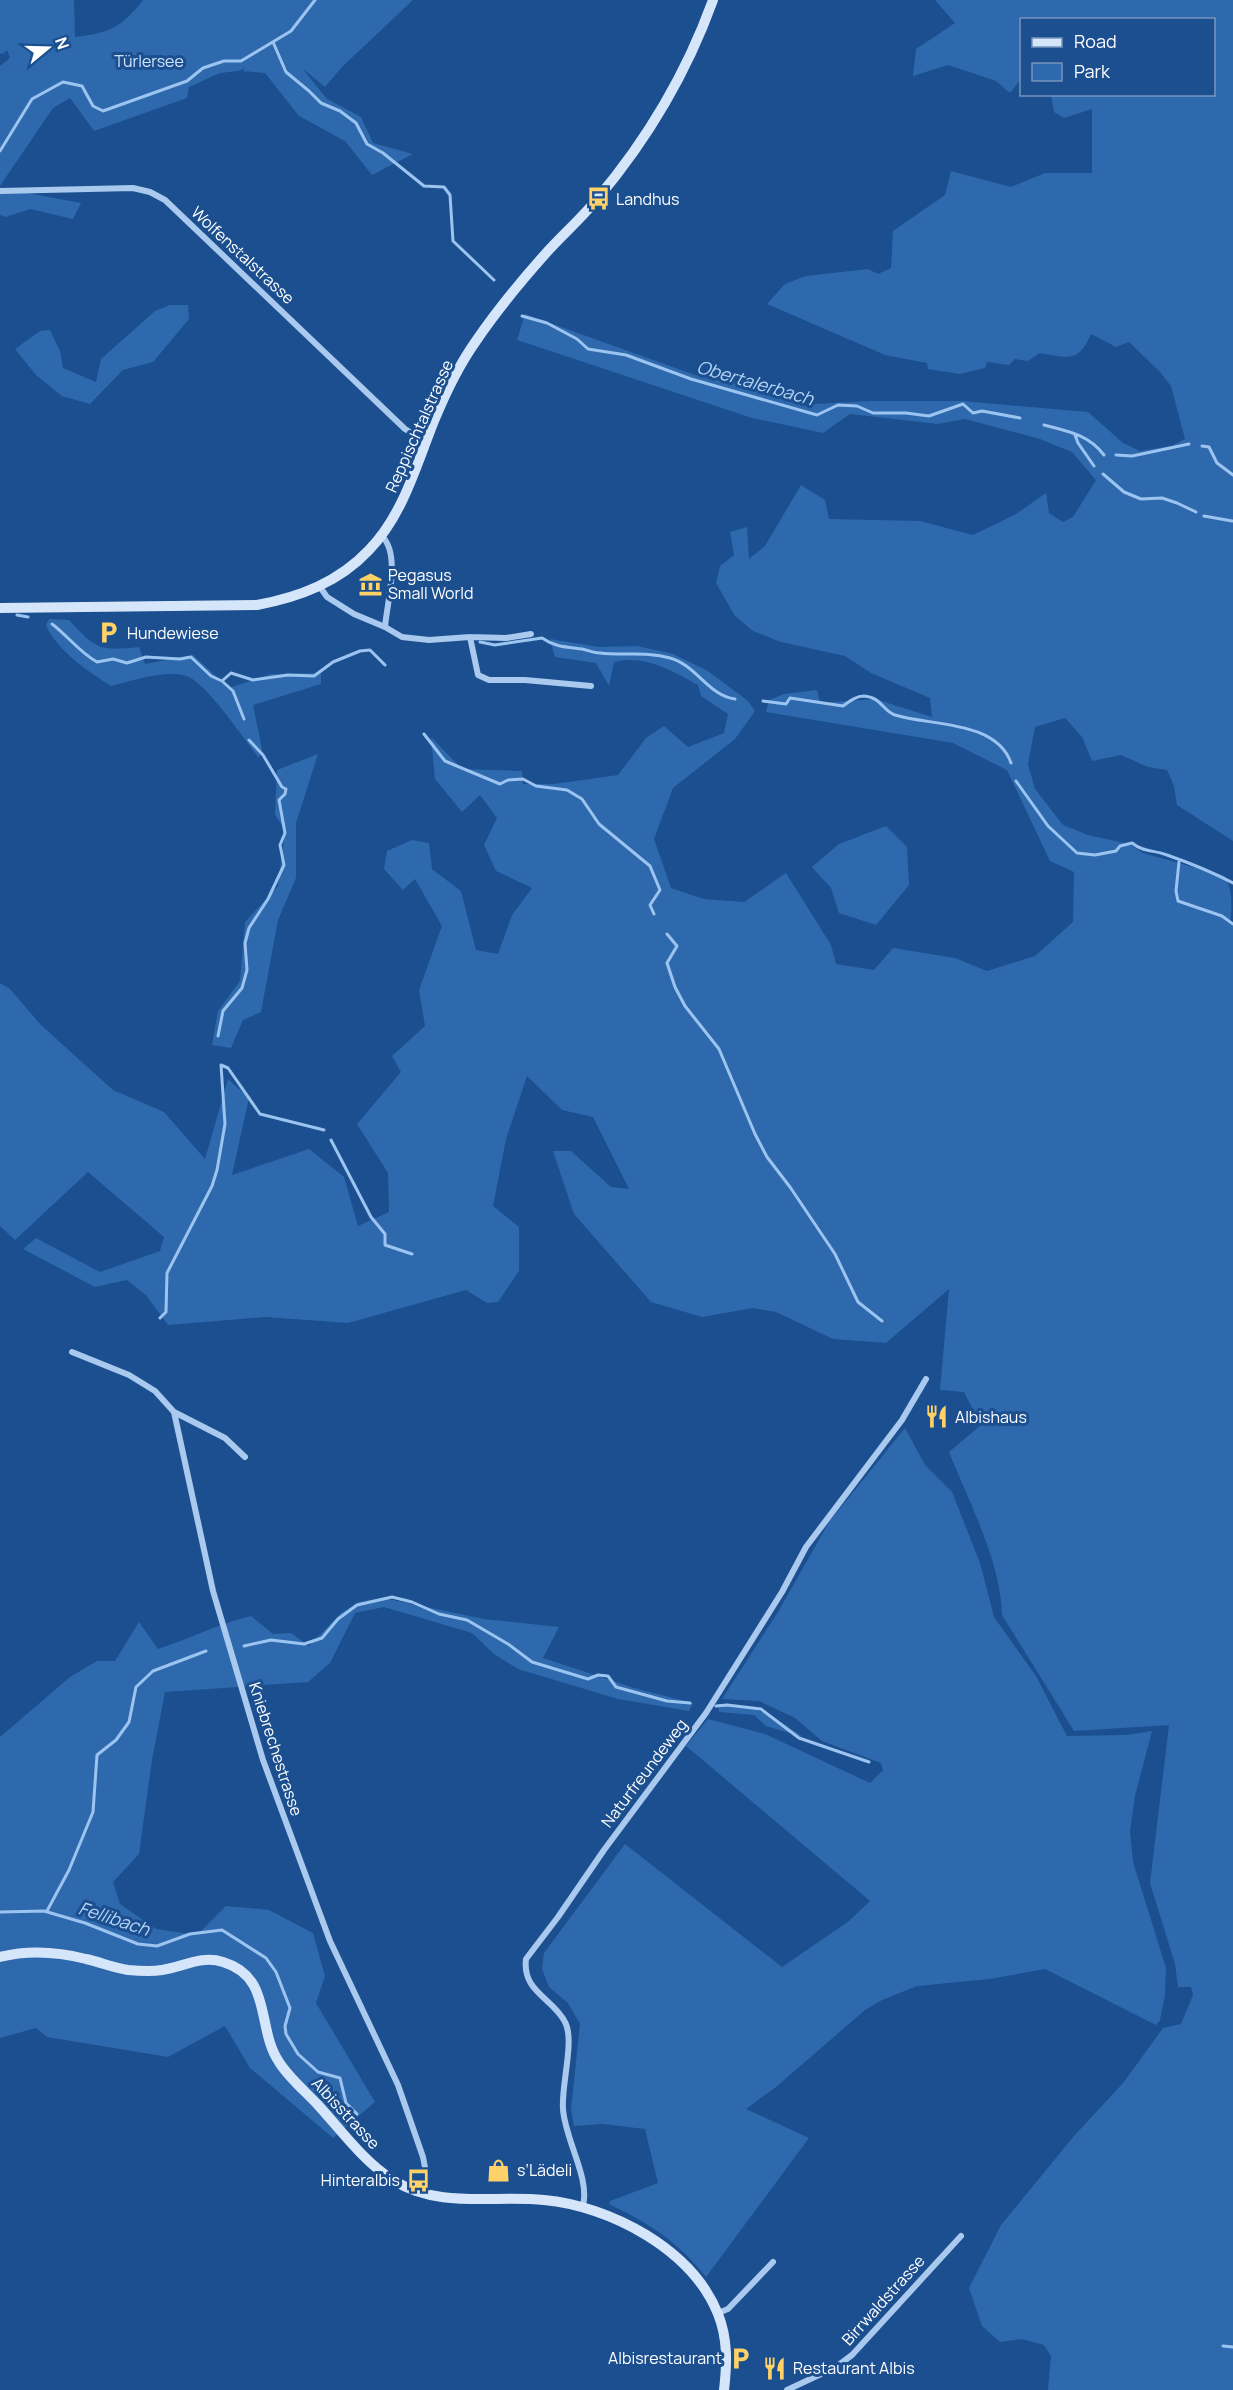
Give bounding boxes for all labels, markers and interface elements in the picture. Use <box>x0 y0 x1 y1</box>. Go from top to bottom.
north arrow <box>18 18 78 78</box>
legend <box>1020 18 1215 96</box>
text: Road <box>1074 29 1117 53</box>
text: N <box>50 34 74 52</box>
park label: Türlersee <box>114 50 184 72</box>
text: Park <box>1074 59 1111 83</box>
bus stop icon: Landhus <box>585 186 611 212</box>
place label: Landhus <box>616 188 679 210</box>
street label: Wolfenstalstrasse <box>187 201 299 309</box>
water label: Obertalerbach <box>694 354 818 411</box>
street label: Reppischtalstrasse <box>380 356 458 496</box>
place label: Pegasus Small World <box>388 564 473 604</box>
museum icon: Pegasus Small World <box>357 571 383 597</box>
parking icon: Hundewiese <box>96 620 122 646</box>
place label: Hundewiese <box>127 622 219 644</box>
restaurant icon: Albishaus <box>924 1404 950 1430</box>
place label: Albishaus <box>955 1406 1027 1428</box>
street label: Kniebrechestrasse <box>244 1679 308 1819</box>
street label: Naturfreundeweg <box>596 1714 692 1832</box>
water label: Fellibach <box>76 1895 154 1941</box>
street label: Albisstrasse <box>307 2072 385 2154</box>
shop icon: s‘Lädeli <box>486 2157 512 2183</box>
place label: s‘Lädeli <box>517 2159 572 2181</box>
bus stop icon: Hinteralbis <box>405 2167 431 2193</box>
place label: Hinteralbis <box>321 2169 400 2191</box>
street label: Birrwaldstrasse <box>837 2250 929 2350</box>
parking icon: Albisrestaurant <box>727 2345 753 2371</box>
place label: Albisrestaurant <box>608 2347 722 2369</box>
restaurant icon: Restaurant Albis <box>762 2355 788 2381</box>
place label: Restaurant Albis <box>793 2357 915 2379</box>

